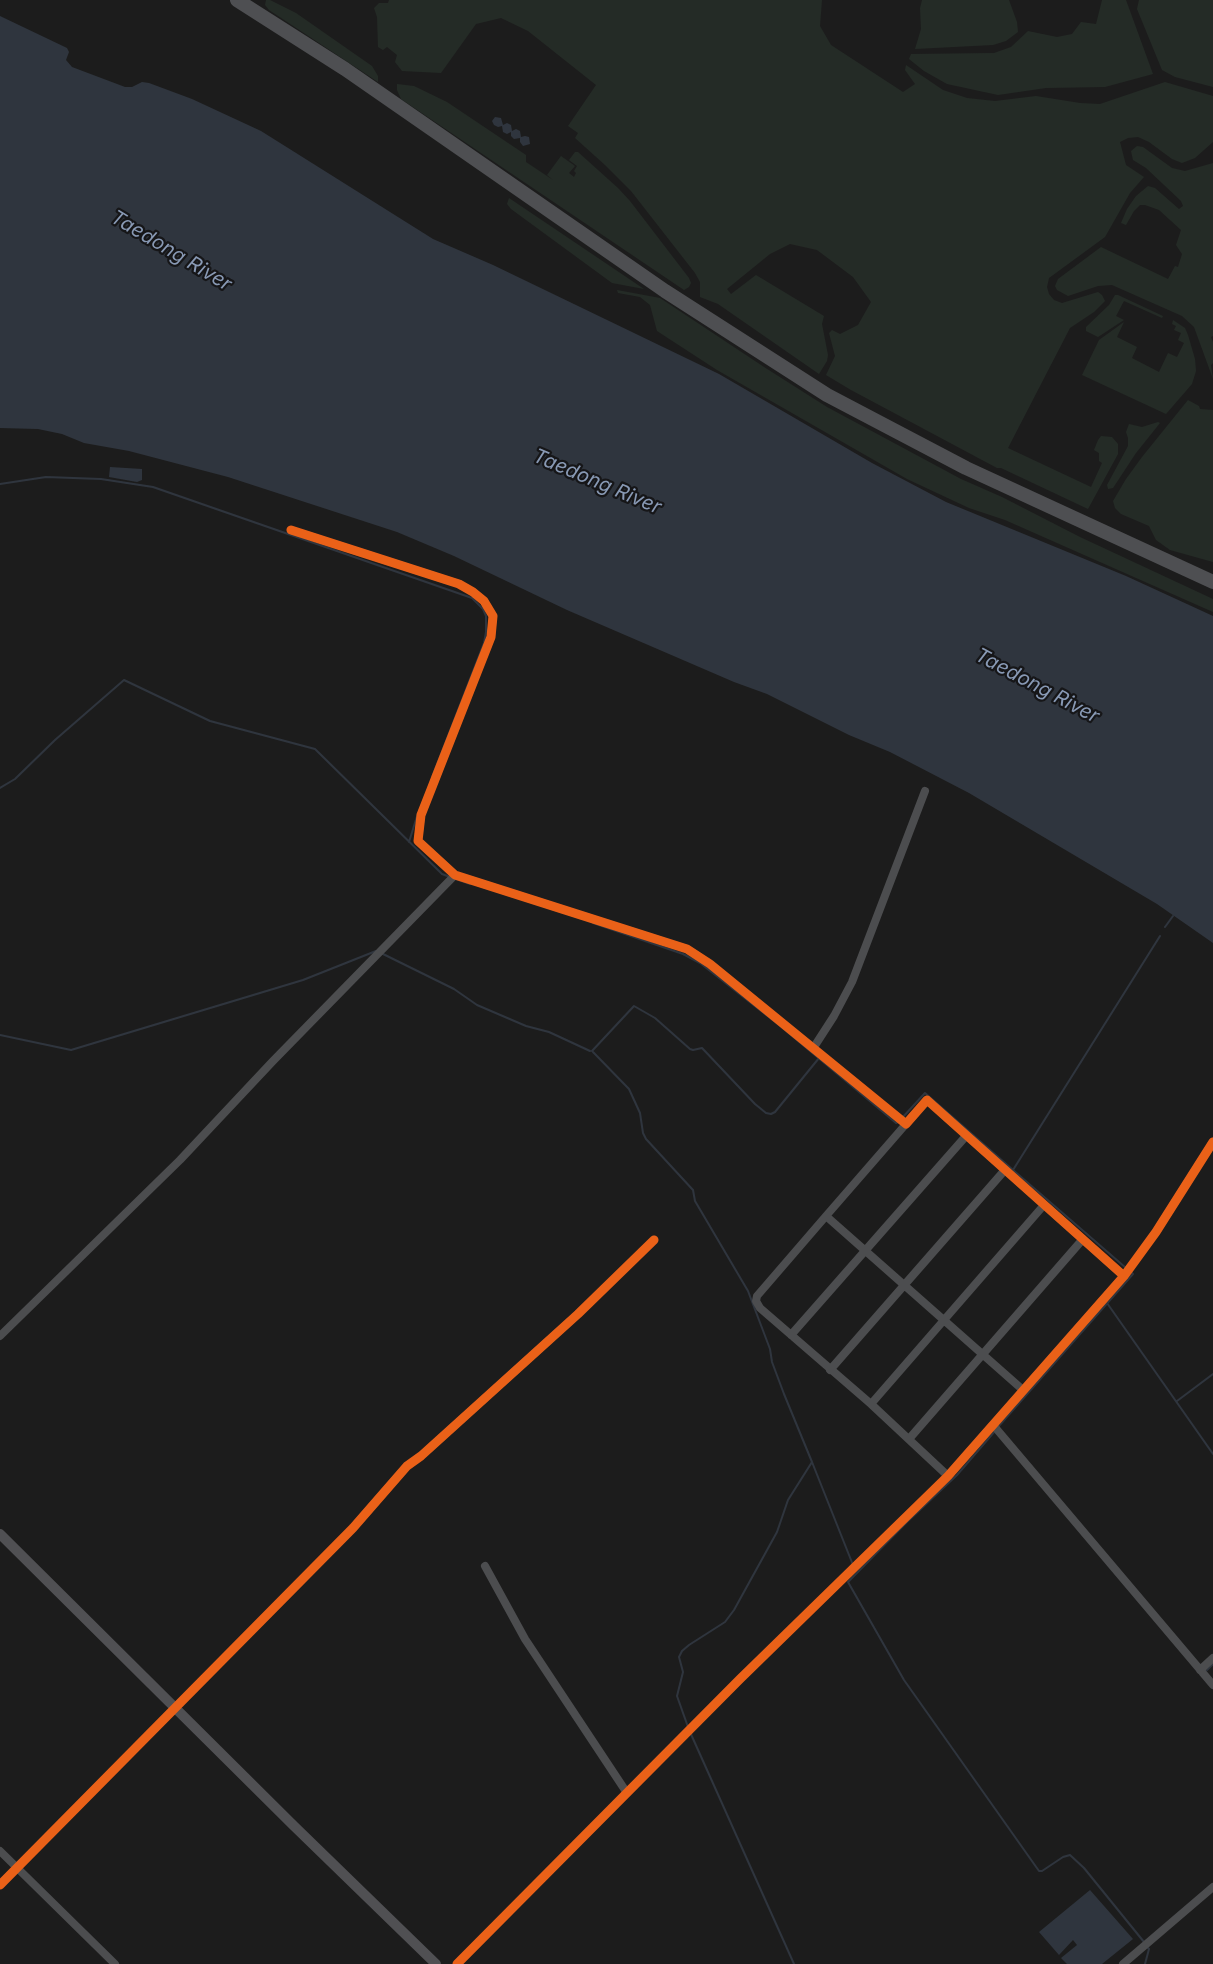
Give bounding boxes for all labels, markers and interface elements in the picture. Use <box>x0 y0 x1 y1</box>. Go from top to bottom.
water label: Taedong River <box>106 205 236 297</box>
water label: Taedong River <box>529 444 665 520</box>
water label: Taedong River <box>971 643 1103 729</box>

